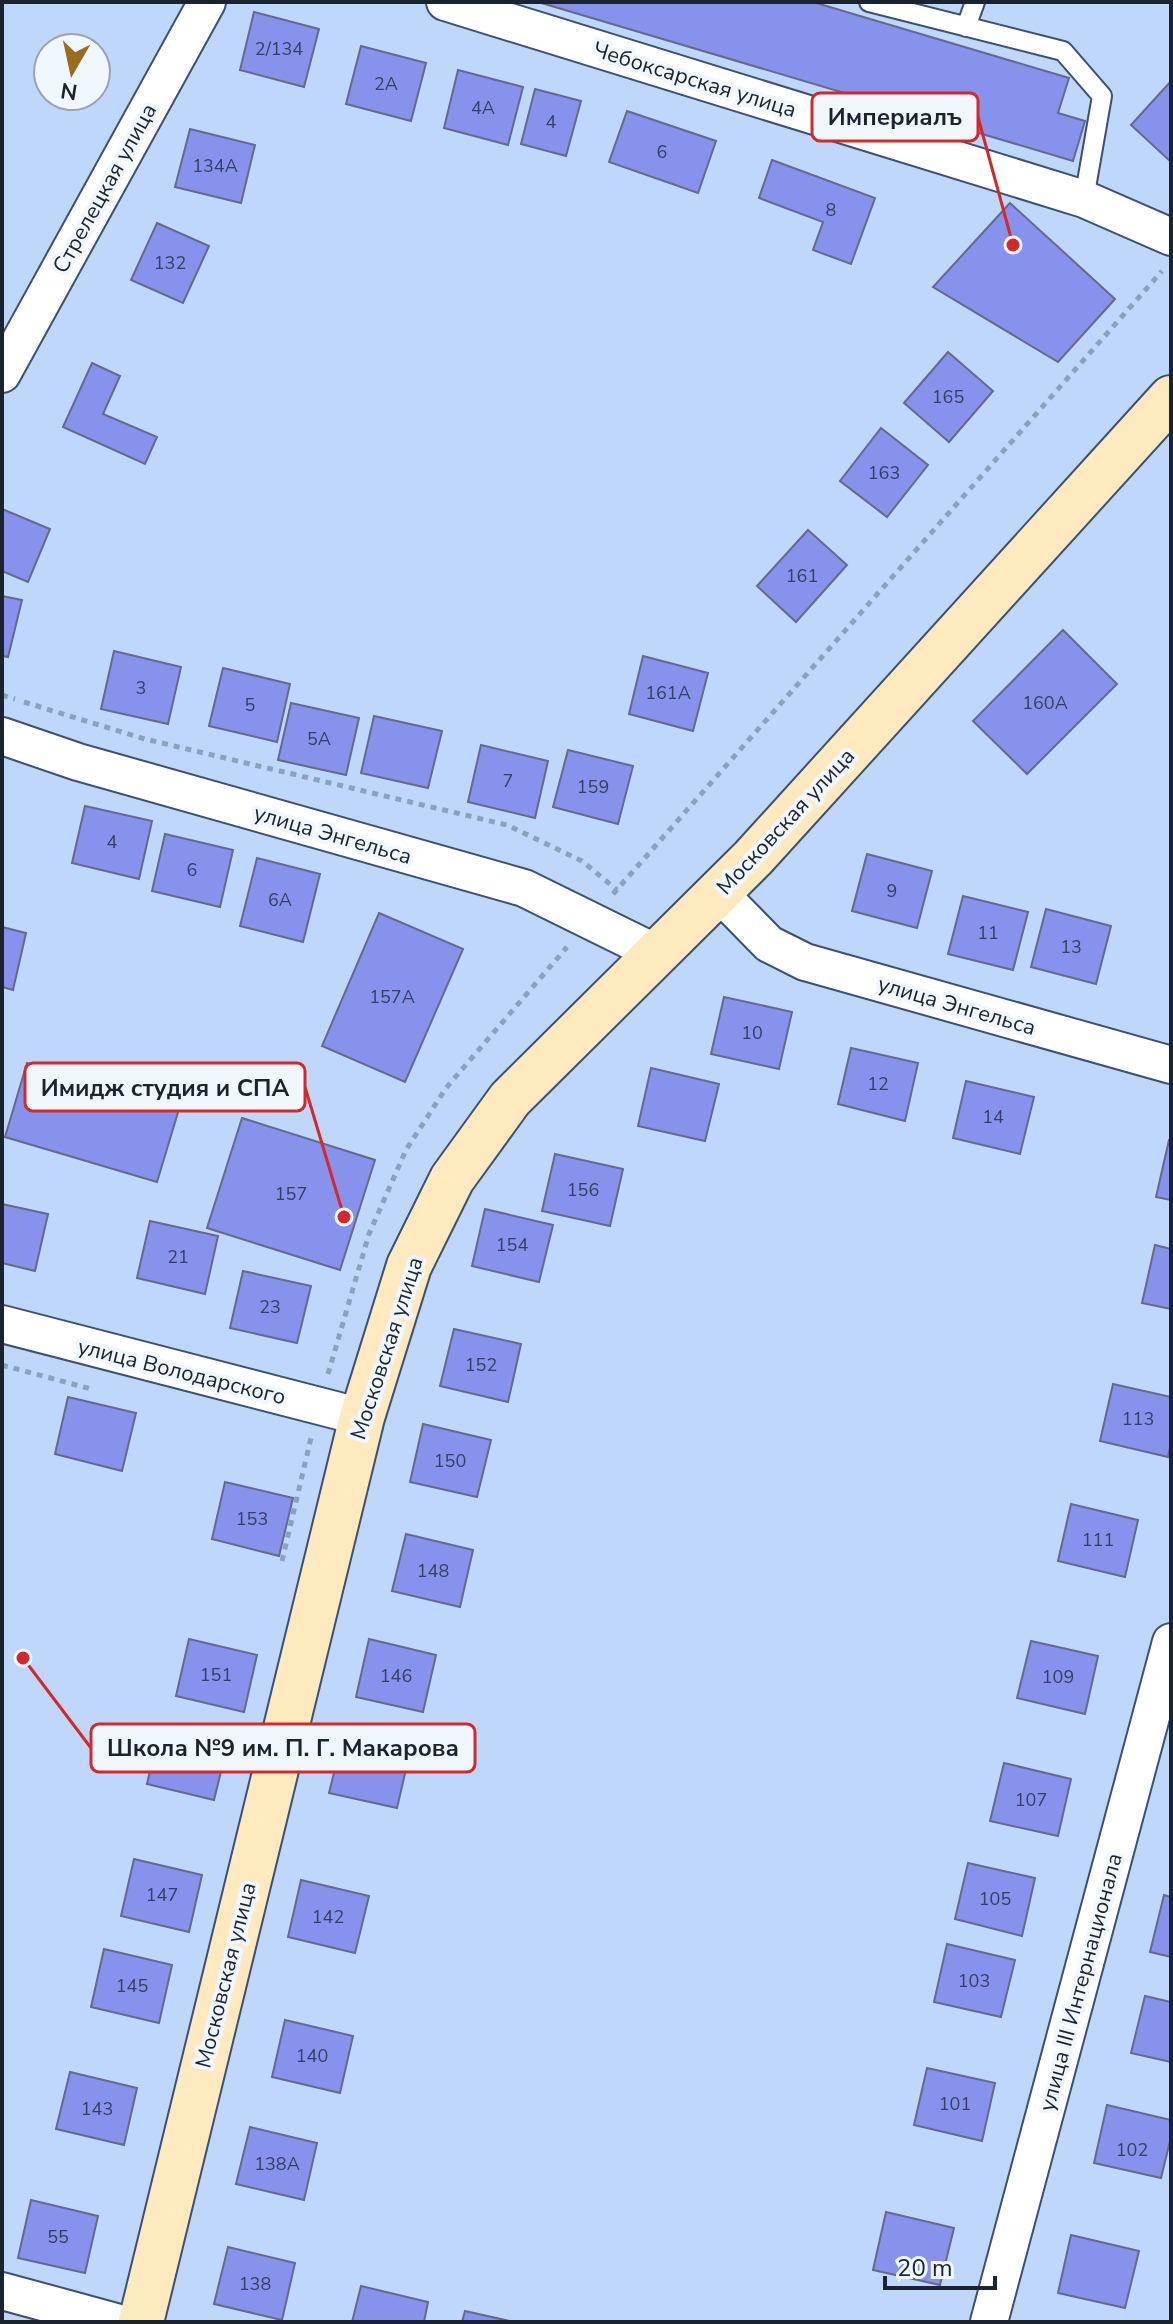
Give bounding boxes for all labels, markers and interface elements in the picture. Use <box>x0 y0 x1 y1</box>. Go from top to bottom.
north arrow <box>32 32 112 112</box>
street label: Чебоксарская улица <box>589 35 800 125</box>
house number: 2/134 <box>255 37 303 61</box>
house number: 2А <box>374 72 398 96</box>
text: N <box>59 75 80 107</box>
callout: Империалъ <box>812 93 978 141</box>
house number: 4А <box>471 96 495 120</box>
street label: Стрелецкая улица <box>46 98 164 279</box>
text: Империалъ <box>828 101 962 133</box>
house number: 4 <box>546 110 557 134</box>
house number: 6 <box>657 140 667 164</box>
house number: 134А <box>192 154 238 178</box>
house number: 8 <box>826 198 836 222</box>
house number: 132 <box>154 251 186 275</box>
house number: 165 <box>932 385 964 409</box>
house number: 163 <box>868 461 900 485</box>
house number: 161 <box>786 564 818 588</box>
house number: 3 <box>136 676 146 700</box>
house number: 161А <box>645 681 691 705</box>
house number: 160А <box>1022 691 1068 715</box>
house number: 5 <box>245 693 255 717</box>
house number: 5А <box>307 727 331 751</box>
street label: Московская улица <box>710 742 862 902</box>
house number: 7 <box>503 769 513 793</box>
house number: 159 <box>577 775 609 799</box>
street label: улица Энгельса <box>250 798 415 872</box>
house number: 4 <box>107 830 118 854</box>
house number: 6 <box>187 858 197 882</box>
house number: 9 <box>887 879 897 903</box>
house number: 6А <box>268 888 292 912</box>
house number: 11 <box>977 921 999 945</box>
house number: 13 <box>1060 935 1082 959</box>
street label: улица Энгельса <box>874 969 1039 1043</box>
house number: 157А <box>369 985 415 1009</box>
house number: 10 <box>741 1021 763 1045</box>
callout: Имидж студия и СПА <box>25 1063 305 1111</box>
text: Имидж студия и СПА <box>41 1072 289 1104</box>
house number: 12 <box>867 1072 889 1096</box>
house number: 14 <box>982 1105 1004 1129</box>
house number: 156 <box>567 1178 599 1202</box>
house number: 157 <box>275 1182 307 1206</box>
house number: 154 <box>496 1233 528 1257</box>
house number: 21 <box>167 1245 189 1269</box>
street label: Московская улица <box>343 1253 431 1444</box>
house number: 23 <box>259 1295 281 1319</box>
street label: улица Володарского <box>75 1332 289 1412</box>
house number: 152 <box>465 1353 497 1377</box>
house number: 113 <box>1122 1407 1154 1431</box>
house number: 150 <box>434 1449 466 1473</box>
house number: 153 <box>236 1507 268 1531</box>
house number: 111 <box>1082 1528 1114 1552</box>
house number: 148 <box>417 1559 449 1583</box>
house number: 151 <box>200 1663 232 1687</box>
house number: 146 <box>380 1664 412 1688</box>
house number: 109 <box>1042 1665 1074 1689</box>
callout: Школа №9 им. П. Г. Макарова <box>91 1724 475 1772</box>
text: Школа №9 им. П. Г. Макарова <box>107 1732 459 1764</box>
house number: 107 <box>1015 1788 1047 1812</box>
street label: улица III Интернационала <box>1032 1850 1130 2115</box>
street label: Московская улица <box>188 1879 264 2071</box>
house number: 147 <box>146 1883 178 1907</box>
house number: 105 <box>979 1887 1011 1911</box>
house number: 142 <box>312 1905 344 1929</box>
house number: 103 <box>958 1969 990 1993</box>
house number: 145 <box>116 1974 148 1998</box>
house number: 140 <box>296 2044 328 2068</box>
house number: 101 <box>939 2092 971 2116</box>
house number: 143 <box>81 2097 113 2121</box>
house number: 102 <box>1116 2138 1148 2162</box>
house number: 138А <box>254 2152 300 2176</box>
house number: 55 <box>47 2225 69 2249</box>
scale bar <box>885 2240 995 2290</box>
text: 20 m <box>897 2252 953 2284</box>
house number: 138 <box>239 2272 271 2296</box>

